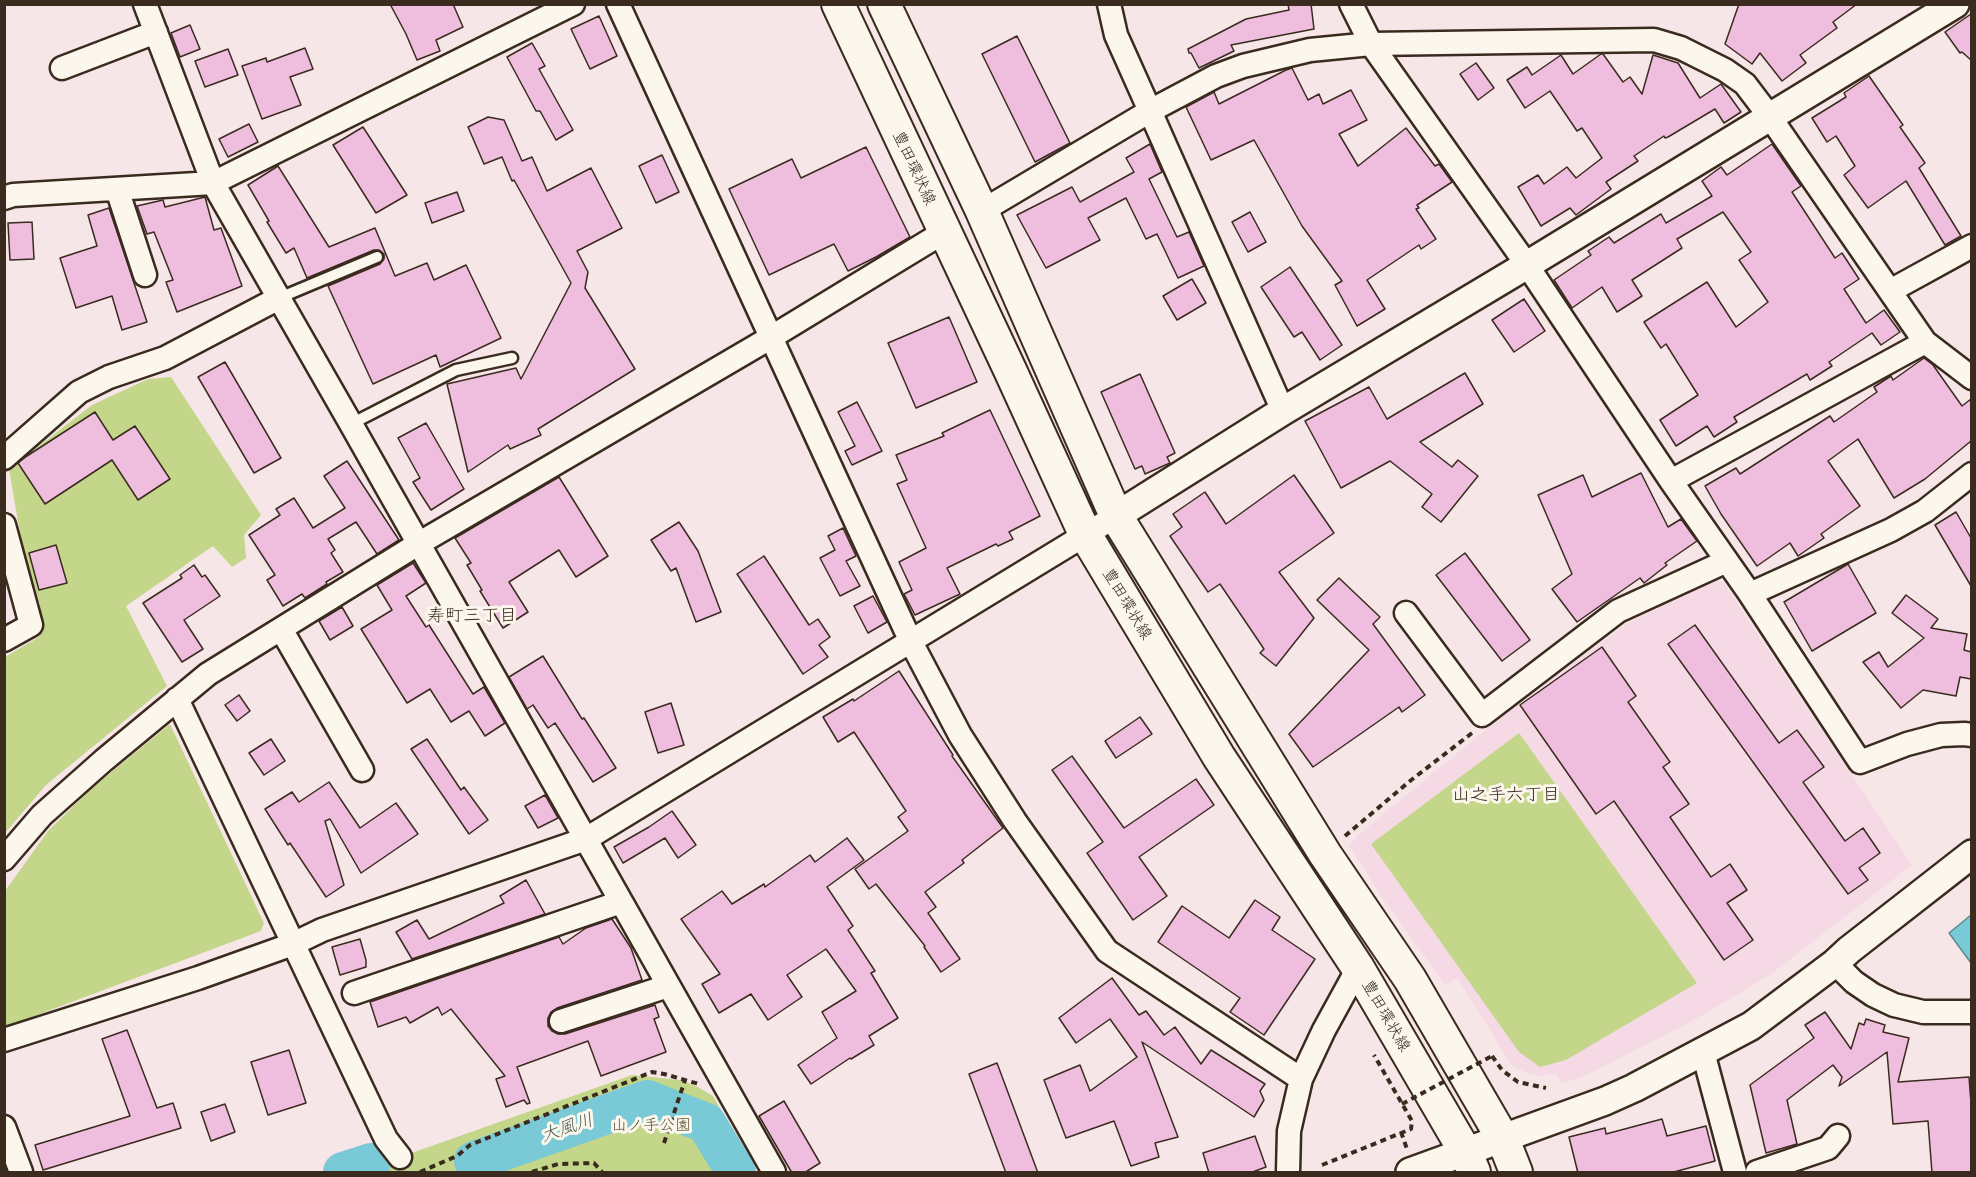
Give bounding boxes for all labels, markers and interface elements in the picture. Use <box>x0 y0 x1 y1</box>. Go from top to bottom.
street label: 豊田環状線 <box>888 128 940 208</box>
street label: 豊田環状線 <box>1098 565 1156 643</box>
district label: 寿町三丁目 <box>427 605 517 627</box>
district label: 山之手六丁目 <box>1452 784 1560 806</box>
street label: 豊田環状線 <box>1358 977 1414 1055</box>
water label: 大風川 <box>538 1109 596 1147</box>
park label: 山ノ手公園 <box>611 1115 691 1135</box>

